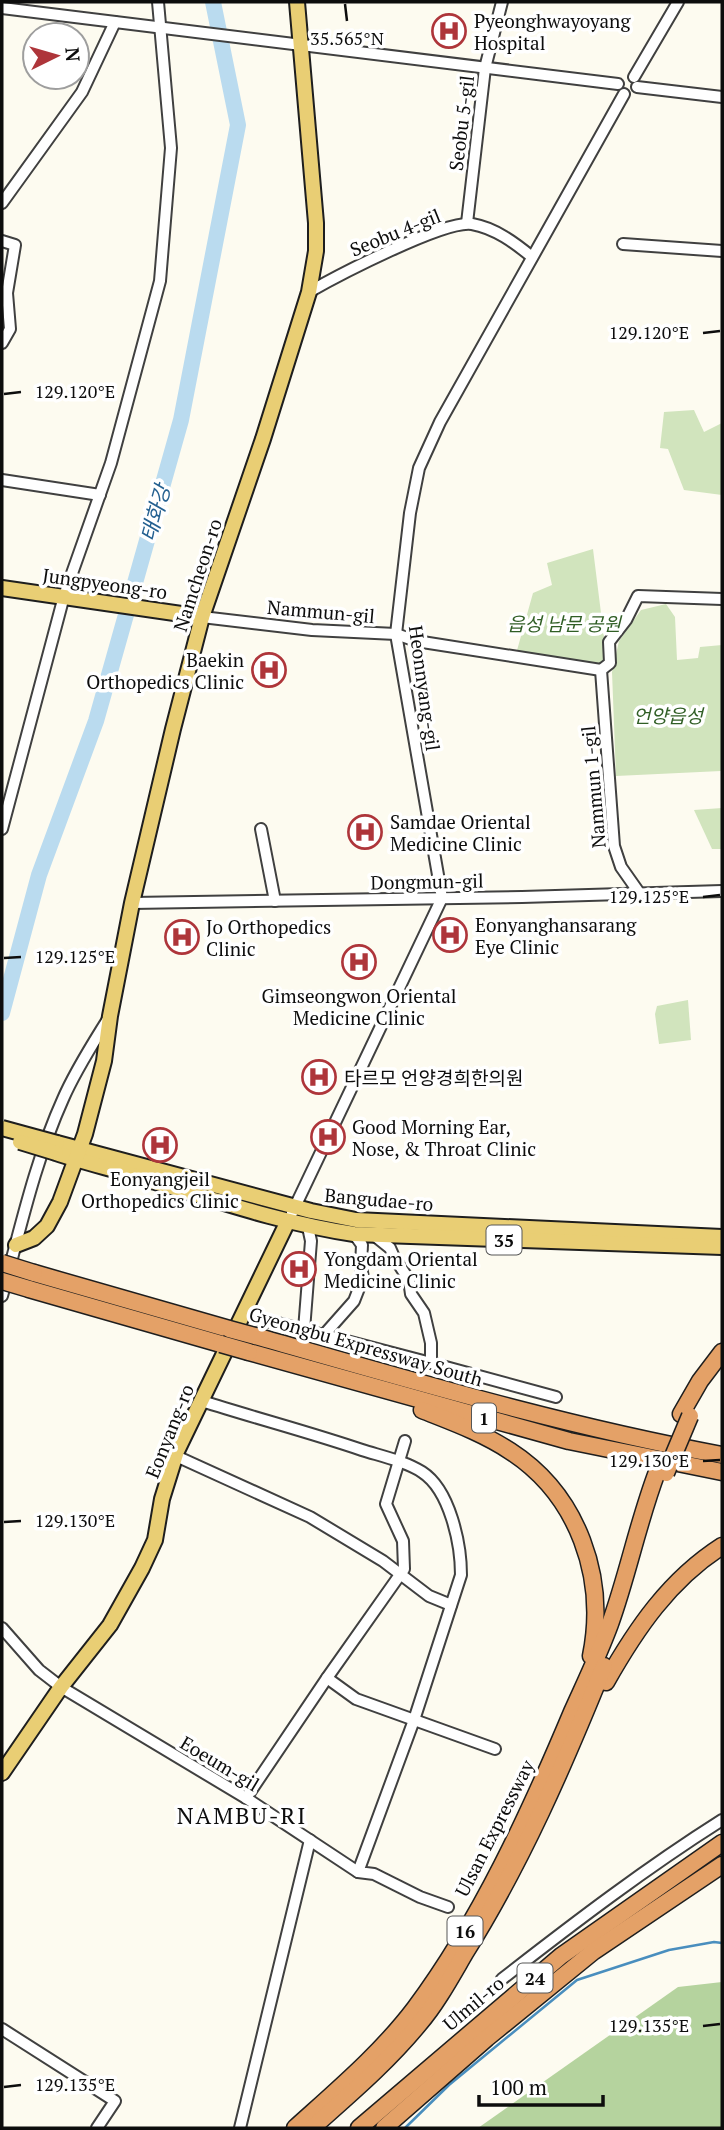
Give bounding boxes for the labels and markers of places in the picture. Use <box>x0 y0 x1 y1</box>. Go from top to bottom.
place label: Pyeonghwayoyang Hospital <box>474 8 631 55</box>
hospital icon: Pyeonghwayoyang Hospital <box>430 12 468 50</box>
place label: Baekin Orthopedics Clinic <box>86 647 244 694</box>
hospital icon: Baekin Orthopedics Clinic <box>250 651 288 689</box>
place label: Samdae Oriental Medicine Clinic <box>390 809 531 856</box>
hospital icon: Samdae Oriental Medicine Clinic <box>346 813 384 851</box>
place label: Eonyanghansarang Eye Clinic <box>475 912 637 959</box>
place label: Jo Orthopedics Clinic <box>206 914 331 961</box>
hospital icon: Eonyanghansarang Eye Clinic <box>431 916 469 954</box>
hospital icon: Jo Orthopedics Clinic <box>163 918 201 956</box>
hospital icon: Gimseongwon Oriental Medicine Clinic <box>340 943 378 981</box>
place label: Gimseongwon Oriental Medicine Clinic <box>261 983 457 1030</box>
hospital icon: 타르모 언양경희한의원 <box>300 1058 338 1096</box>
place label: 타르모 언양경희한의원 <box>344 1065 523 1090</box>
place label: Good Morning Ear, Nose, & Throat Clinic <box>352 1114 536 1161</box>
hospital icon: Good Morning Ear, Nose, & Throat Clinic <box>309 1118 347 1156</box>
hospital icon: Eonyangjeil Orthopedics Clinic <box>141 1126 179 1164</box>
place label: Eonyangjeil Orthopedics Clinic <box>81 1166 239 1213</box>
place label: Yongdam Oriental Medicine Clinic <box>324 1246 478 1293</box>
hospital icon: Yongdam Oriental Medicine Clinic <box>280 1250 318 1288</box>

